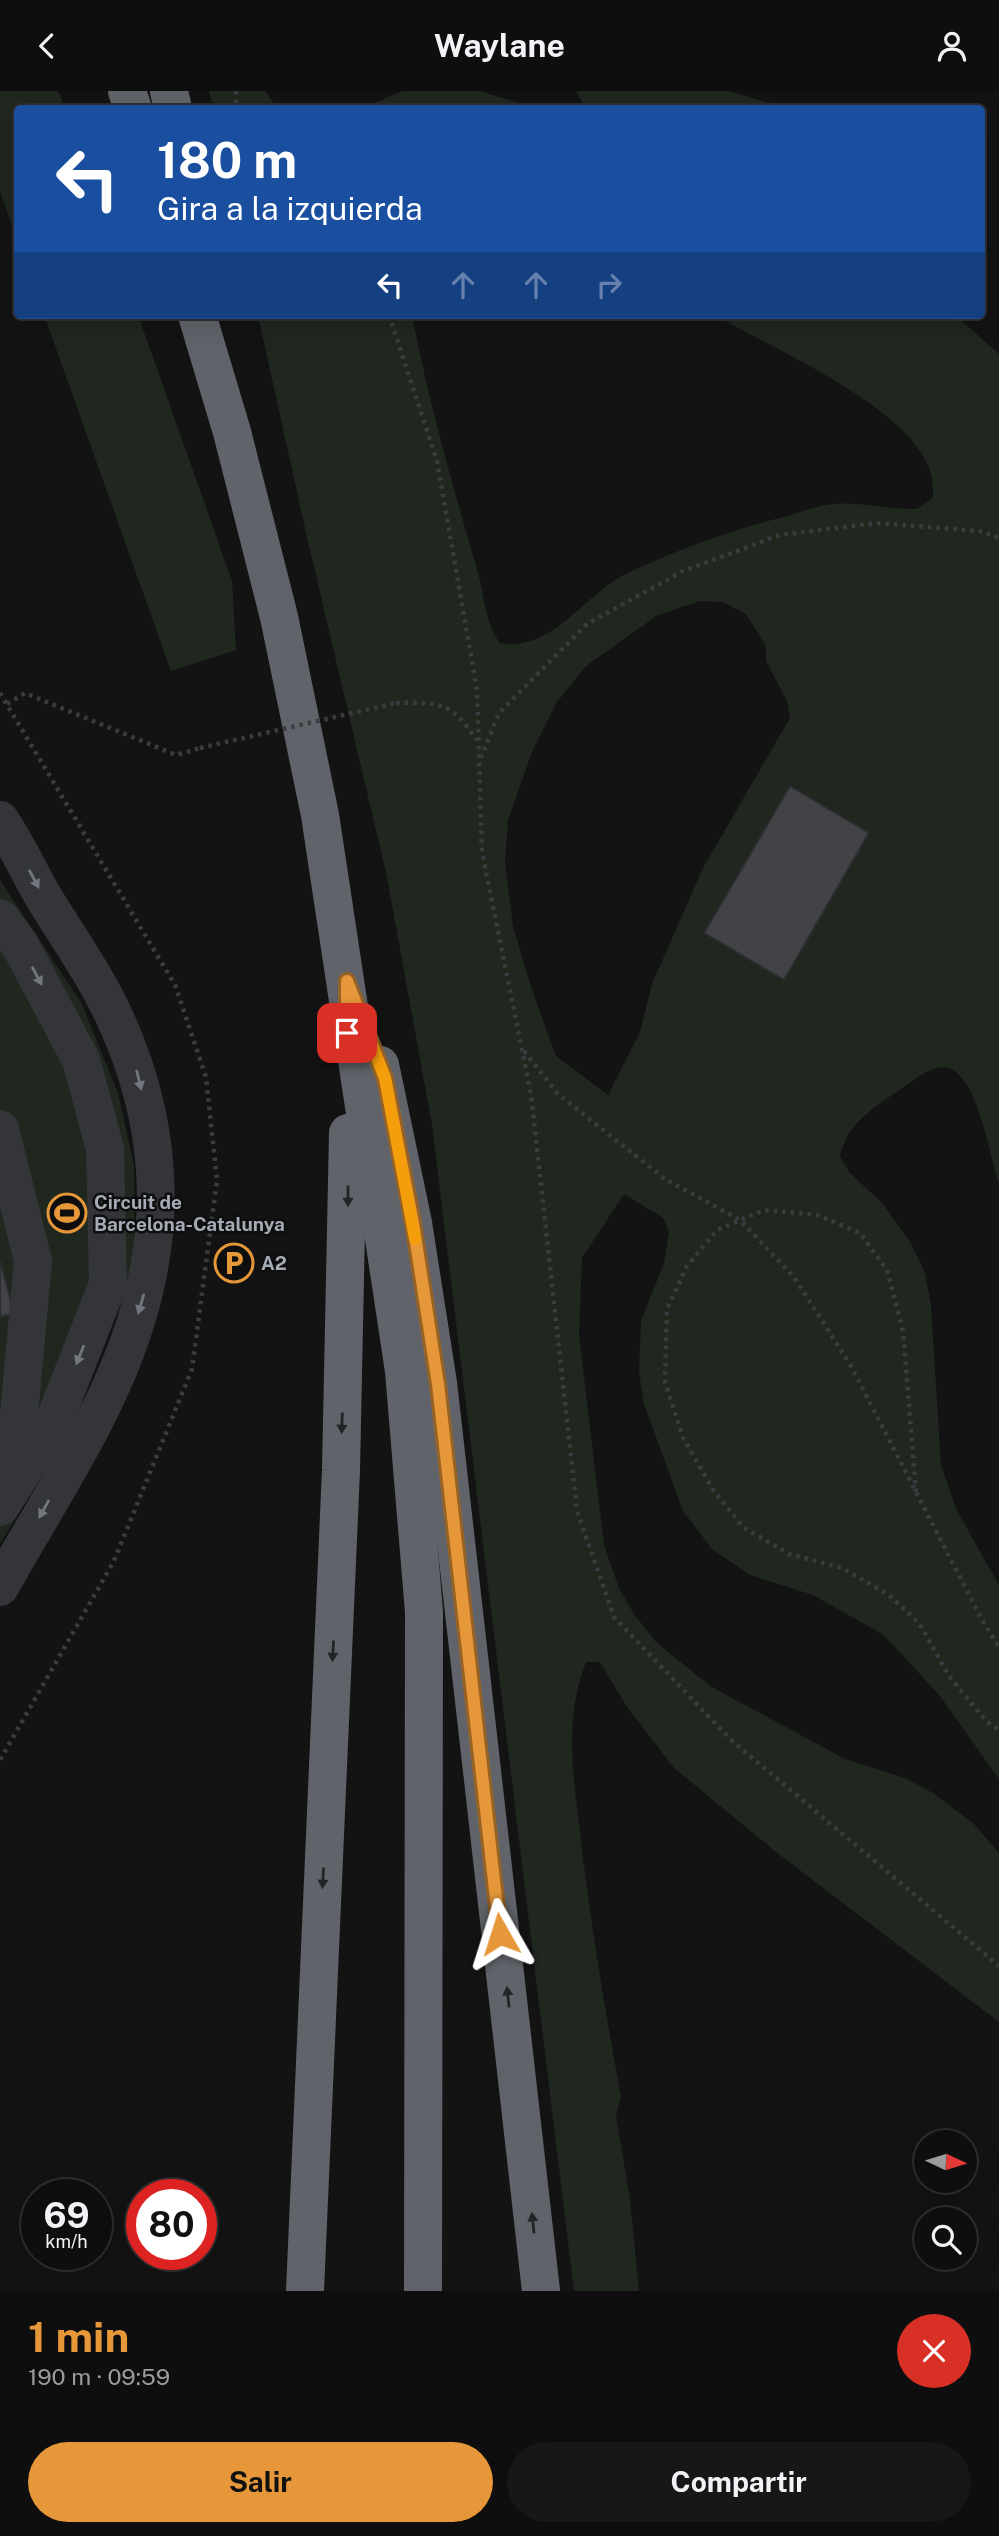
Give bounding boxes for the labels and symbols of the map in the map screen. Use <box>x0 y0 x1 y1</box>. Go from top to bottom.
one-way arrow <box>28 869 40 889</box>
one-way arrow <box>31 966 42 986</box>
pin <box>317 1003 377 1063</box>
one-way arrow <box>133 1069 144 1091</box>
one-way arrow <box>342 1185 354 1207</box>
place label: Circuit de Barcelona-Catalunya <box>94 1191 285 1235</box>
sports icon: Circuit de Barcelona-Catalunya <box>46 1192 88 1234</box>
parking icon: A2 <box>213 1242 255 1284</box>
place label: A2 <box>261 1252 287 1274</box>
one-way arrow <box>135 1293 146 1315</box>
one-way arrow <box>75 1345 86 1366</box>
one-way arrow <box>337 1413 348 1435</box>
one-way arrow <box>38 1499 50 1518</box>
one-way arrow <box>328 1640 339 1662</box>
one-way arrow <box>318 1867 329 1889</box>
position arrow <box>463 1897 537 1971</box>
one-way arrow <box>502 1986 513 2008</box>
north arrow <box>914 2130 976 2193</box>
speed limit sign: 80 <box>126 2179 217 2270</box>
one-way arrow <box>528 2212 539 2234</box>

